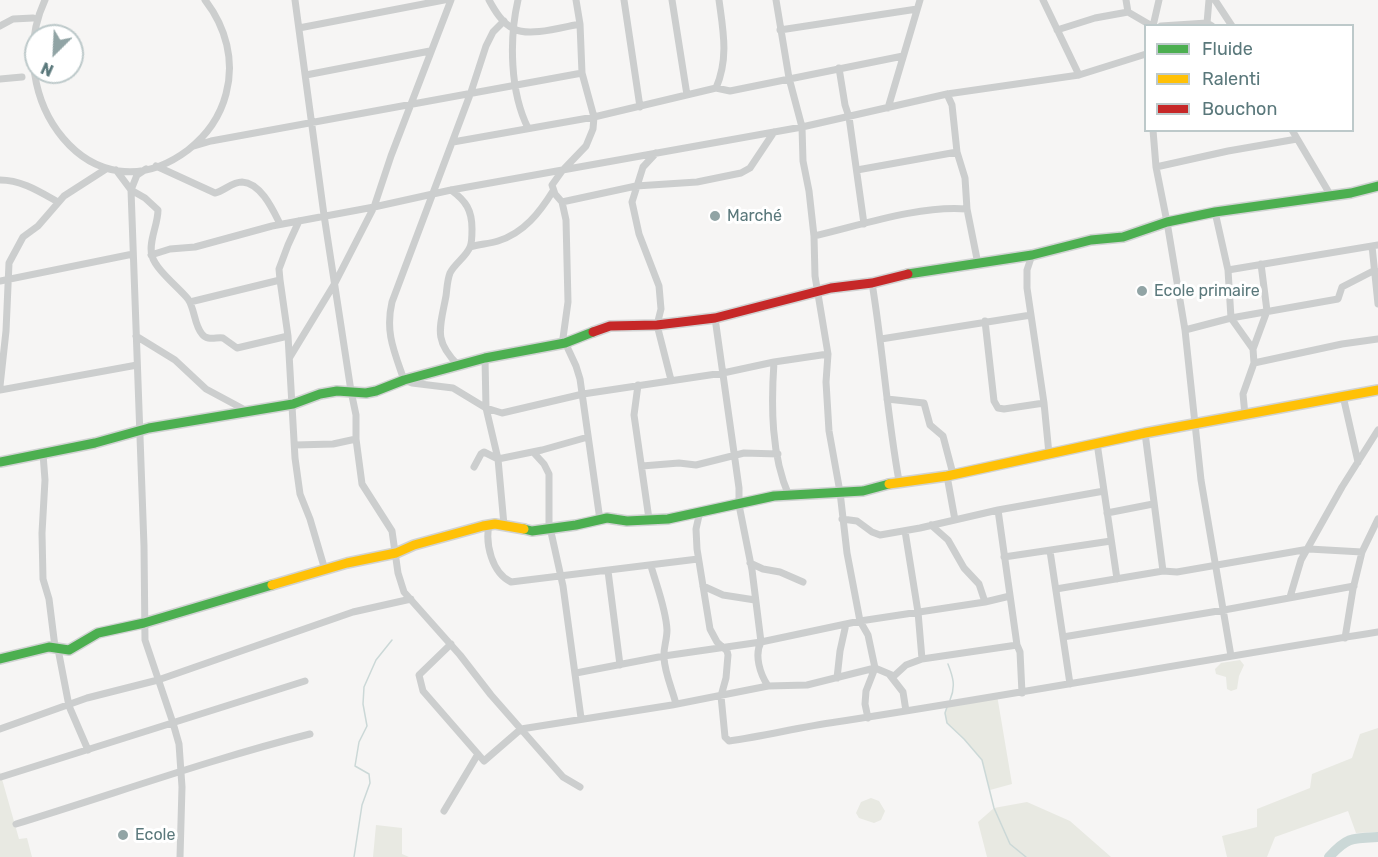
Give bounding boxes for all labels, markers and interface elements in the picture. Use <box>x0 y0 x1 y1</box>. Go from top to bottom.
north arrow <box>24 24 84 84</box>
legend <box>1144 24 1354 132</box>
text: Fluide <box>1202 38 1253 60</box>
text: N <box>38 58 56 80</box>
text: Ralenti <box>1202 68 1260 90</box>
text: Bouchon <box>1202 98 1277 120</box>
place label: Marché <box>727 206 782 226</box>
marker: Marché <box>708 209 722 223</box>
place label: Ecole primaire <box>1154 281 1260 301</box>
marker: Ecole primaire <box>1135 284 1149 298</box>
place label: Ecole <box>135 825 175 845</box>
marker: Ecole <box>116 828 130 842</box>

